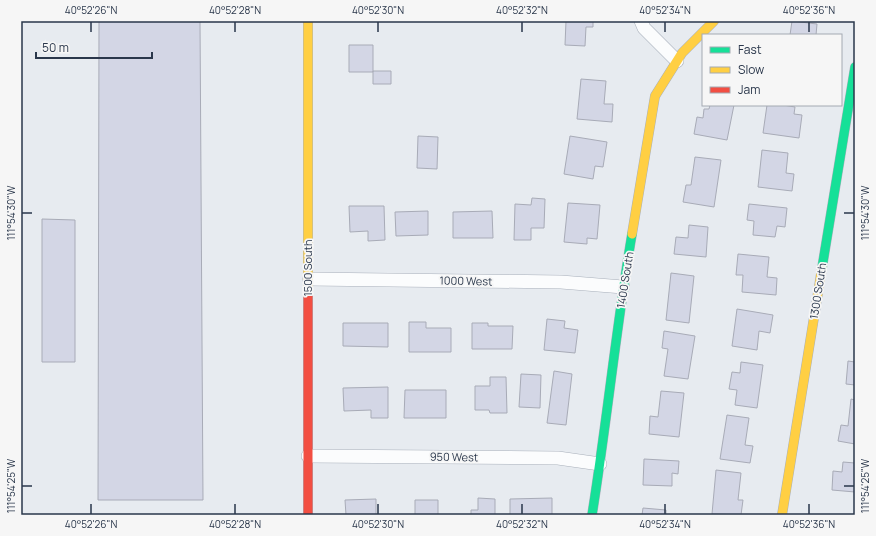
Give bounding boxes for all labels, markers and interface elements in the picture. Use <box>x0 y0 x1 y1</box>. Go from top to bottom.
text: 40°52'26"N <box>65 3 117 17</box>
text: 40°52'28"N <box>209 3 261 17</box>
text: 40°52'30"N <box>352 3 404 17</box>
text: 40°52'32"N <box>496 3 548 17</box>
text: 40°52'34"N <box>639 3 691 17</box>
text: 40°52'36"N <box>783 3 835 17</box>
scale bar <box>36 34 152 60</box>
legend <box>702 34 842 106</box>
text: 50 m <box>42 39 69 56</box>
text: Fast <box>738 41 762 58</box>
text: Slow <box>738 61 764 78</box>
text: Jam <box>738 81 760 98</box>
text: 111°54'30"W <box>4 185 18 240</box>
text: 111°54'30"W <box>858 185 872 240</box>
street label: 1500 South <box>300 239 315 297</box>
street label: 1400 South <box>613 251 636 309</box>
street label: 1300 South <box>806 262 829 320</box>
street label: 1000 West <box>439 273 493 288</box>
street label: 950 West <box>430 449 478 464</box>
text: 111°54'25"W <box>4 458 18 513</box>
text: 111°54'25"W <box>858 458 872 513</box>
text: 40°52'26"N <box>65 517 117 531</box>
text: 40°52'28"N <box>209 517 261 531</box>
text: 40°52'30"N <box>352 517 404 531</box>
text: 40°52'32"N <box>496 517 548 531</box>
text: 40°52'34"N <box>639 517 691 531</box>
text: 40°52'36"N <box>783 517 835 531</box>

